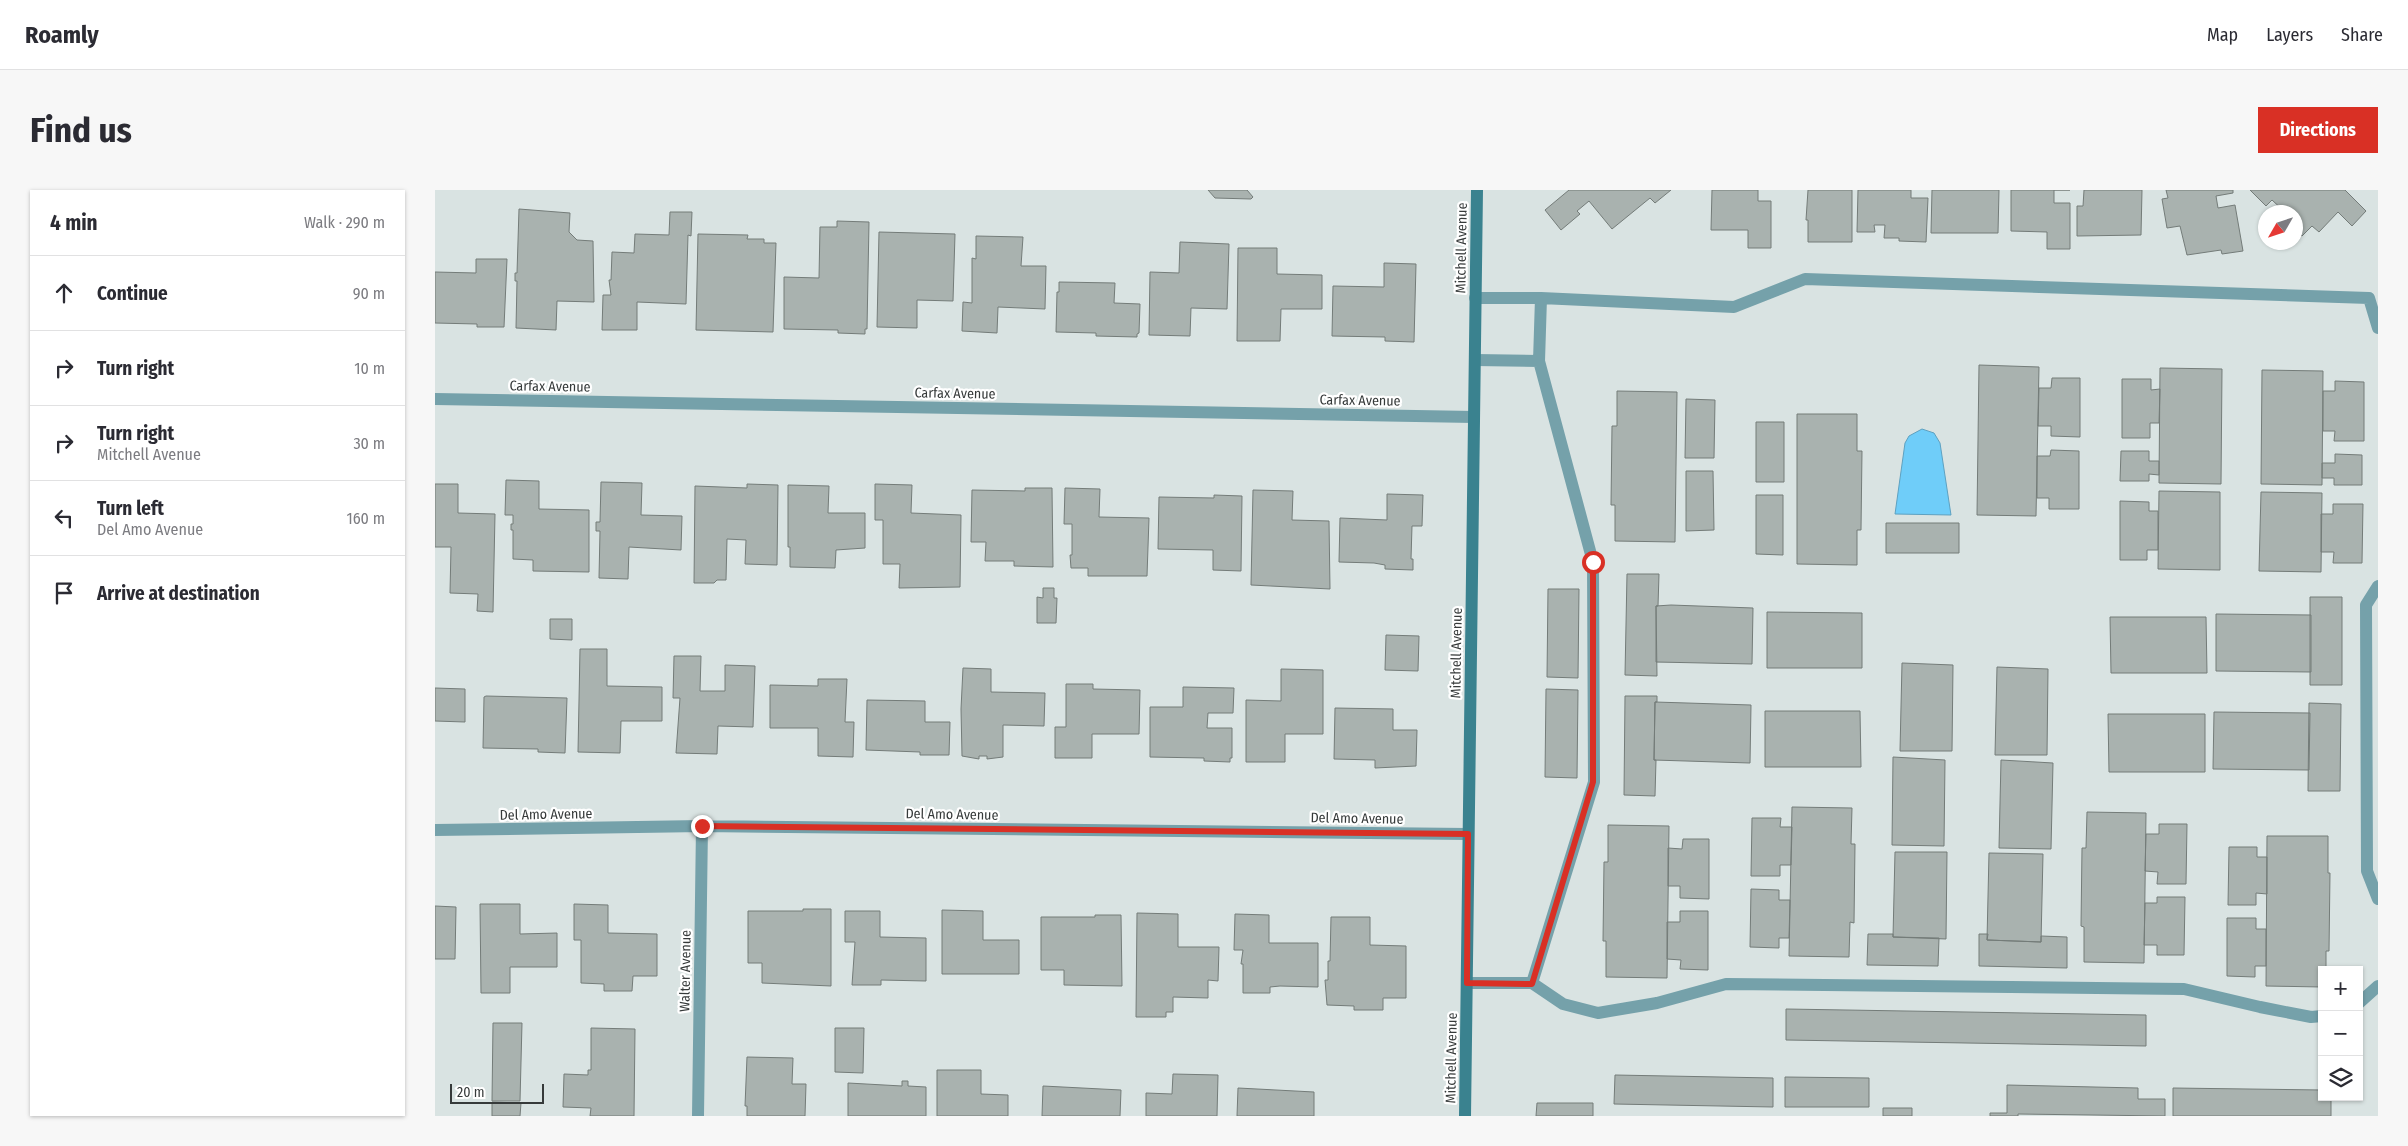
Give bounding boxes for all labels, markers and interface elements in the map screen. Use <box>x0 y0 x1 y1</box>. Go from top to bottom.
text: Roamly <box>25 21 99 49</box>
text: Map <box>2207 24 2238 46</box>
text: Layers <box>2266 24 2313 46</box>
text: Share <box>2341 24 2383 46</box>
button: Directions <box>2258 107 2378 153</box>
text: Find us <box>30 109 132 151</box>
street label: Mitchell Avenue <box>1452 202 1471 294</box>
north arrow <box>2258 205 2303 250</box>
text: 4 min <box>50 210 98 236</box>
text: Walk · 290 m <box>304 213 385 232</box>
icon: ahead <box>50 279 78 307</box>
text: Continue <box>97 282 168 305</box>
text: 90 m <box>353 284 385 303</box>
icon: right <box>50 354 78 382</box>
text: Turn right <box>97 357 174 380</box>
text: 10 m <box>354 359 385 378</box>
street label: Carfax Avenue <box>509 377 591 396</box>
street label: Carfax Avenue <box>914 384 996 403</box>
street label: Carfax Avenue <box>1319 391 1401 410</box>
text: Turn right <box>97 422 174 445</box>
icon: right <box>50 429 78 457</box>
text: 30 m <box>353 434 385 453</box>
text: Mitchell Avenue <box>97 445 201 464</box>
text: Turn left <box>97 497 164 520</box>
icon: left <box>50 504 78 532</box>
text: 160 m <box>346 509 385 528</box>
text: Del Amo Avenue <box>97 520 203 539</box>
route start <box>1582 551 1605 574</box>
icon: arrive <box>50 579 78 607</box>
text: Arrive at destination <box>97 582 260 605</box>
street label: Mitchell Avenue <box>1447 607 1466 699</box>
street label: Del Amo Avenue <box>499 805 593 824</box>
street label: Del Amo Avenue <box>905 805 999 824</box>
street label: Del Amo Avenue <box>1310 809 1404 828</box>
route end <box>691 815 714 838</box>
street label: Walter Avenue <box>676 930 695 1012</box>
map controls <box>2318 966 2363 1101</box>
button: + <box>2318 966 2363 1011</box>
button: − <box>2318 1011 2363 1056</box>
street label: Mitchell Avenue <box>1442 1012 1461 1104</box>
button: layers <box>2318 1056 2363 1101</box>
scale bar <box>450 1081 544 1104</box>
text: 20 m <box>457 1084 485 1101</box>

